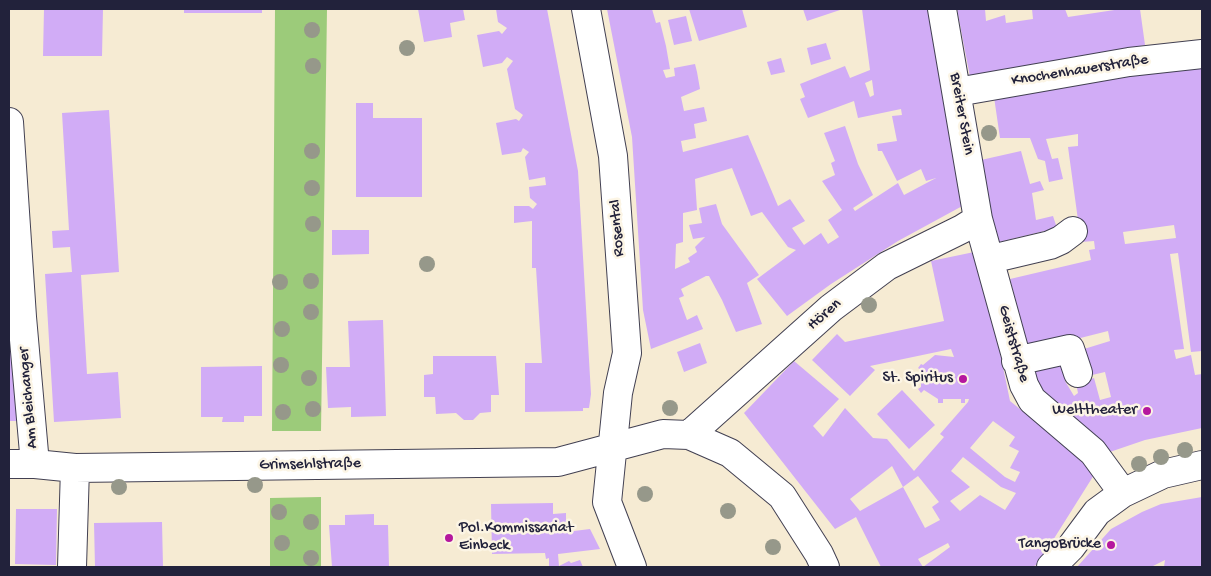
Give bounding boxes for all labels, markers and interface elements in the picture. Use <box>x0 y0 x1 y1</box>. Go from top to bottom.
street label: Knochenhauerstraße <box>1010 51 1150 91</box>
street label: Breiter Stein <box>944 71 978 157</box>
street label: Rosental <box>606 199 630 257</box>
street label: Hören <box>804 295 846 335</box>
street label: Geiststraße <box>993 303 1033 385</box>
street label: Am Bleichanger <box>15 347 43 449</box>
place label: St. Spiritus <box>882 369 953 389</box>
marker: St. Spiritus <box>957 373 969 385</box>
place label: Welttheater <box>1052 401 1137 421</box>
marker: Welttheater <box>1141 405 1153 417</box>
street label: Grimsehlstraße <box>259 455 361 475</box>
place label: Pol.Kommissariat Einbeck <box>459 519 573 557</box>
marker: Pol.Kommissariat Einbeck <box>443 532 455 544</box>
place label: TangoBrücke <box>1019 535 1101 555</box>
marker: TangoBrücke <box>1105 539 1117 551</box>

